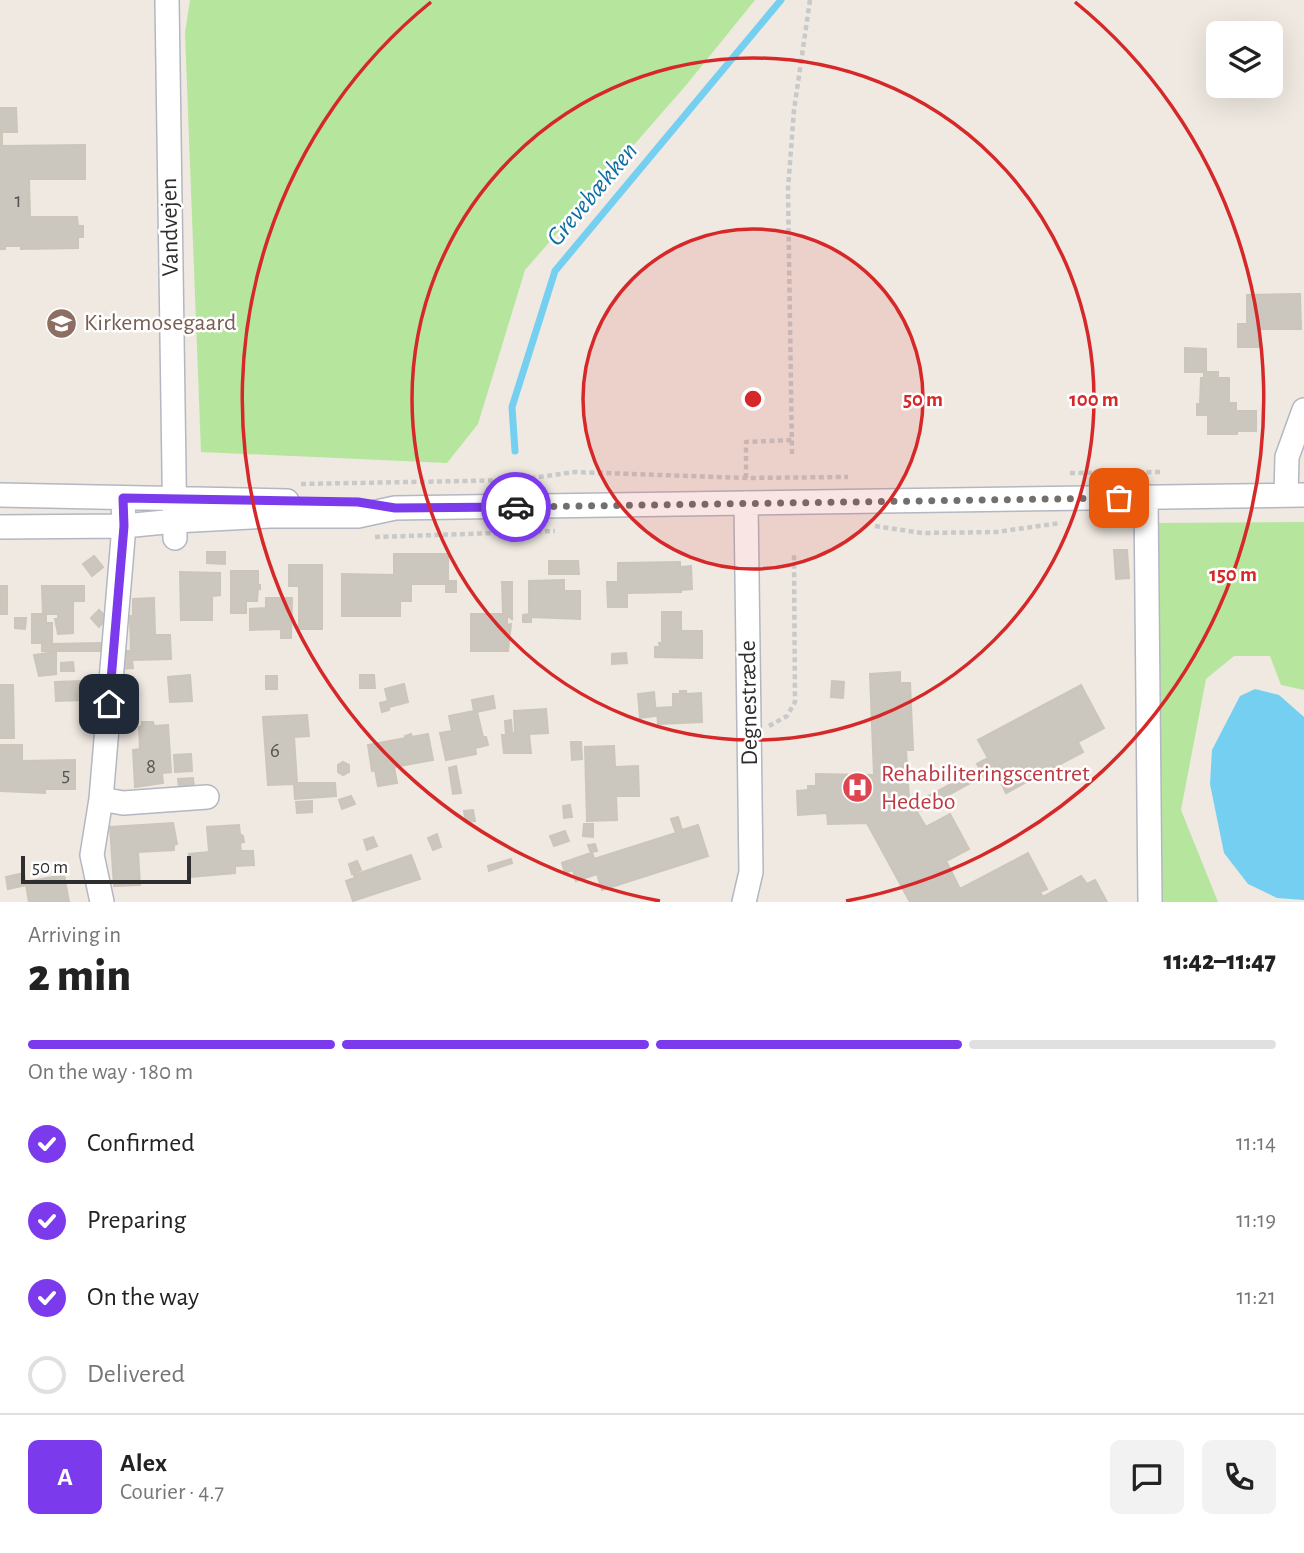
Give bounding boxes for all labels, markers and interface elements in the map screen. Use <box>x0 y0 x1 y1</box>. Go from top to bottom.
map controls <box>1206 21 1283 98</box>
button: layers <box>1206 21 1283 98</box>
water label: Grevebækken <box>542 137 642 251</box>
street label: Vandvejen <box>157 178 183 276</box>
house number: 1 <box>14 190 22 211</box>
school or university icon: Kirkemosegaard <box>44 306 78 340</box>
place label: Kirkemosegaard <box>84 311 237 335</box>
centre of rings <box>741 387 765 411</box>
text: 50 m <box>903 389 943 410</box>
text: 100 m <box>1069 389 1119 410</box>
pin <box>1089 468 1149 528</box>
courier <box>481 472 551 542</box>
icon: bag <box>1100 479 1138 517</box>
icon: car <box>497 488 535 526</box>
text: 150 m <box>1209 564 1257 585</box>
street label: Degnestræde <box>736 640 762 766</box>
pin <box>79 674 139 734</box>
icon: home <box>90 685 128 723</box>
house number: 6 <box>270 740 280 761</box>
house number: 8 <box>146 756 156 777</box>
place label: Rehabiliteringscentret Hedebo <box>881 762 1090 814</box>
house number: 5 <box>62 764 70 785</box>
hospital icon: Rehabiliteringscentret Hedebo <box>841 771 875 805</box>
scale bar <box>21 853 191 885</box>
text: 50 m <box>32 858 68 877</box>
text: Arriving in <box>28 924 121 947</box>
text: 11:42–11:47 <box>1163 948 1276 974</box>
text: 2 min <box>28 953 131 999</box>
text: On the way · 180 m <box>28 1061 193 1084</box>
icon: check <box>28 1125 66 1163</box>
text: Confirmed <box>87 1130 195 1156</box>
text: 11:14 <box>1236 1132 1276 1155</box>
icon: check <box>28 1202 66 1240</box>
text: Preparing <box>87 1207 186 1233</box>
text: 11:19 <box>1236 1209 1276 1232</box>
icon: check <box>28 1279 66 1317</box>
text: On the way <box>87 1284 199 1310</box>
text: 11:21 <box>1237 1286 1276 1309</box>
text: Delivered <box>87 1361 185 1387</box>
button: chat <box>1110 1440 1184 1514</box>
button: phone <box>1202 1440 1276 1514</box>
text: Alex <box>120 1450 167 1476</box>
text: A <box>57 1464 73 1490</box>
text: Courier · 4.7 <box>120 1481 224 1504</box>

